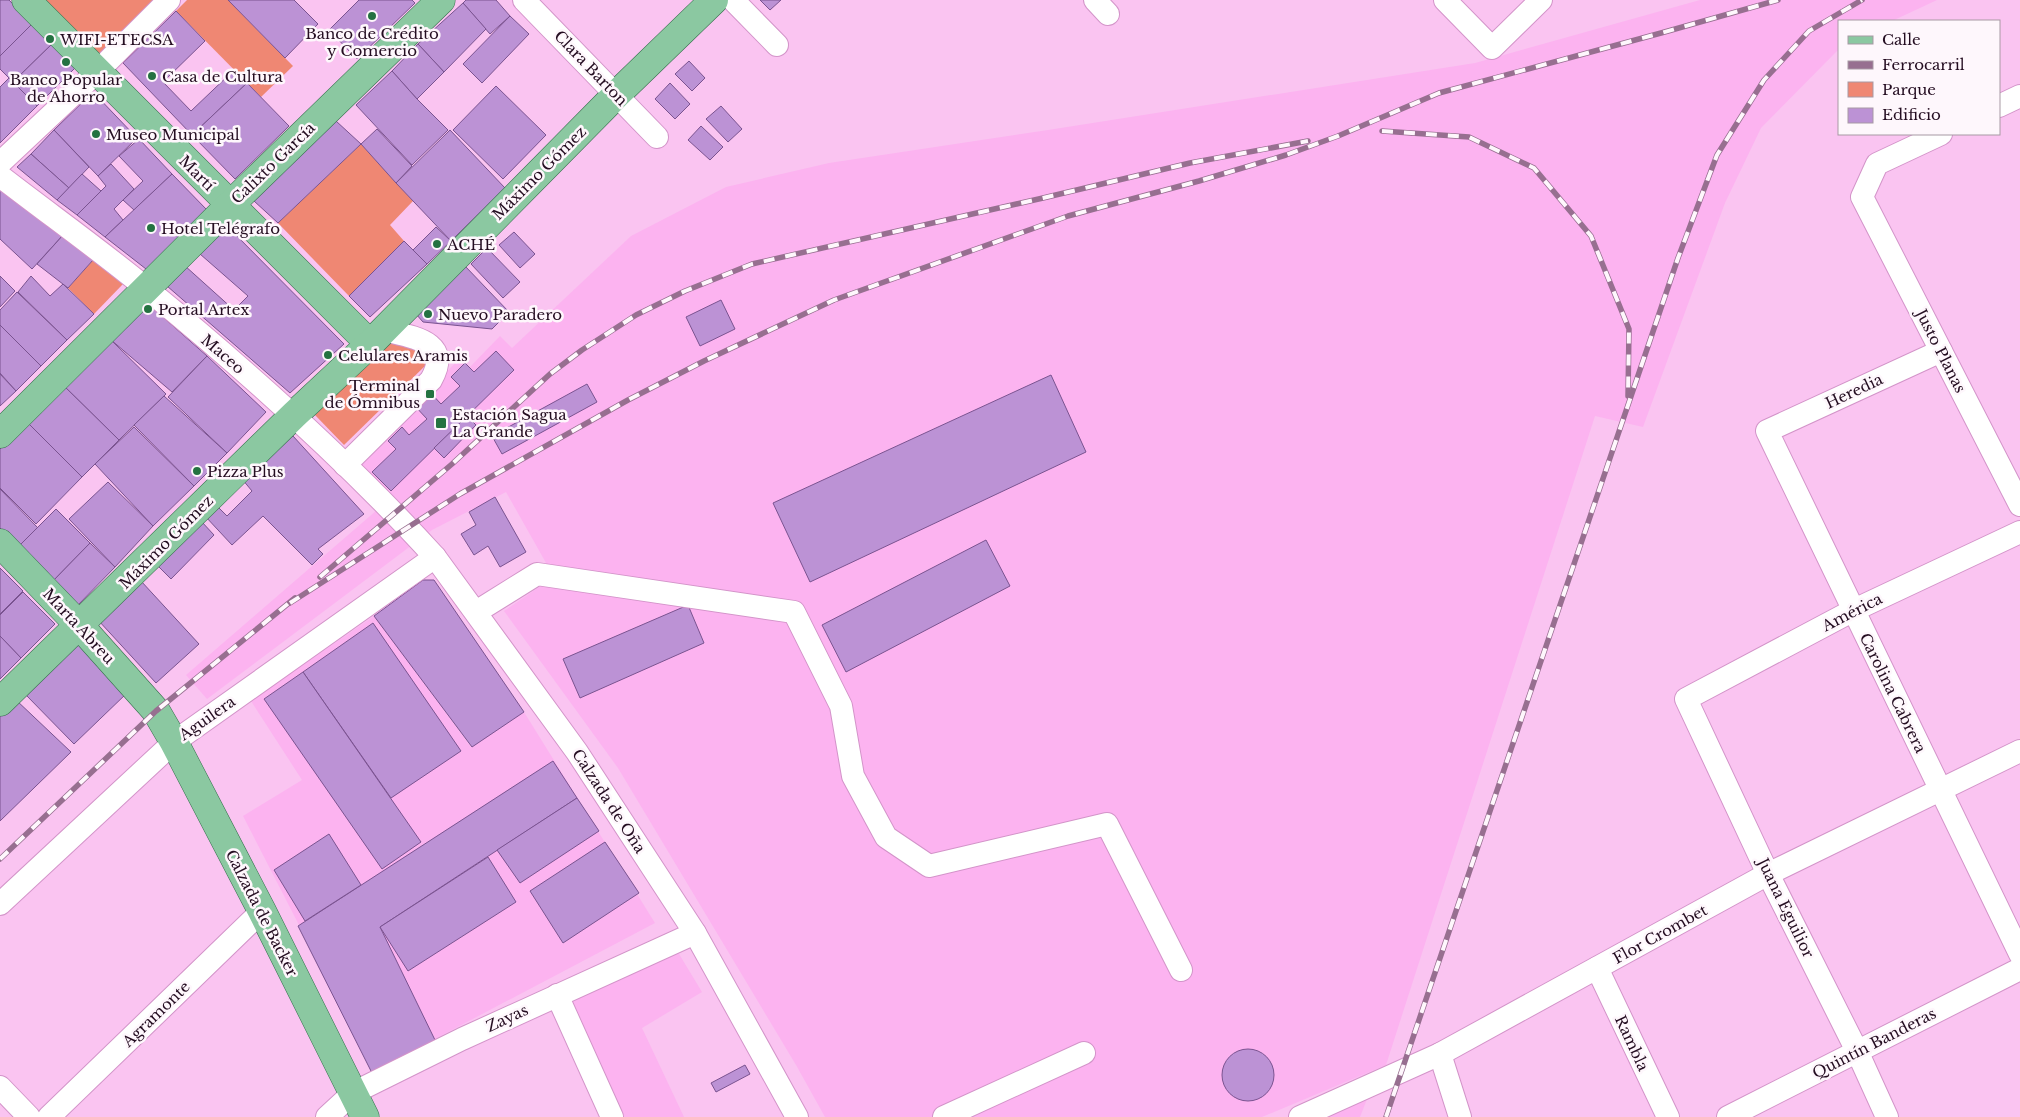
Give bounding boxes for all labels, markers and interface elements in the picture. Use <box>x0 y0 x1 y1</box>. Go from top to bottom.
marker: Banco de Crédito y Comercio <box>366 10 378 22</box>
legend <box>1838 20 2000 135</box>
place label: Banco de Crédito y Comercio <box>305 24 439 60</box>
street label: Clara Barton <box>550 26 632 110</box>
place label: WIFI-ETECSA <box>59 30 174 49</box>
text: Calle <box>1882 30 1921 49</box>
marker: WIFI-ETECSA <box>44 33 56 45</box>
text: Ferrocarril <box>1882 55 1965 74</box>
marker: Banco Popular de Ahorro <box>60 56 72 68</box>
place label: Casa de Cultura <box>162 67 283 86</box>
place label: Banco Popular de Ahorro <box>10 70 123 106</box>
marker: Casa de Cultura <box>146 70 158 82</box>
text: Parque <box>1882 80 1936 99</box>
text: Edificio <box>1882 105 1941 124</box>
street label: Calixto García <box>227 118 319 208</box>
street label: Máximo Gómez <box>488 122 590 224</box>
place label: Museo Municipal <box>106 125 240 144</box>
marker: Museo Municipal <box>90 128 102 140</box>
street label: Martí <box>175 151 219 195</box>
place label: Hotel Telégrafo <box>161 219 280 238</box>
marker: Hotel Telégrafo <box>145 222 157 234</box>
place label: ACHÉ <box>446 235 495 254</box>
marker: ACHÉ <box>431 238 443 250</box>
place label: Portal Artex <box>158 300 249 319</box>
marker: Portal Artex <box>142 303 154 315</box>
street label: Justo Planas <box>1911 304 1970 396</box>
place label: Nuevo Paradero <box>438 305 562 324</box>
marker: Nuevo Paradero <box>422 308 434 320</box>
street label: Maceo <box>197 330 249 378</box>
place label: Celulares Aramis <box>338 346 468 365</box>
marker: Celulares Aramis <box>322 349 334 361</box>
street label: Heredia <box>1822 369 1886 413</box>
place label: Terminal de Ómnibus <box>325 376 420 412</box>
marker: Terminal de Ómnibus <box>424 388 436 400</box>
place label: Estación Sagua La Grande <box>452 405 567 441</box>
marker: Estación Sagua La Grande <box>434 416 448 430</box>
place label: Pizza Plus <box>207 462 284 481</box>
marker: Pizza Plus <box>191 465 203 477</box>
street label: Máximo Gómez <box>115 491 217 593</box>
street label: Marta Abreu <box>39 584 119 668</box>
street label: América <box>1818 588 1886 636</box>
street label: Carolina Cabrera <box>1856 630 1931 757</box>
street label: Aguilera <box>174 691 239 745</box>
street label: Calzada de Oña <box>568 745 650 857</box>
street label: Calzada de Backer <box>222 846 303 980</box>
street label: Juana Eguilior <box>1753 853 1819 962</box>
street label: Flor Crombet <box>1610 900 1711 968</box>
street label: Agramonte <box>118 977 194 1052</box>
street label: Zayas <box>483 1000 531 1036</box>
street label: Quintín Banderas <box>1809 1004 1939 1082</box>
street label: Rambla <box>1611 1012 1653 1074</box>

